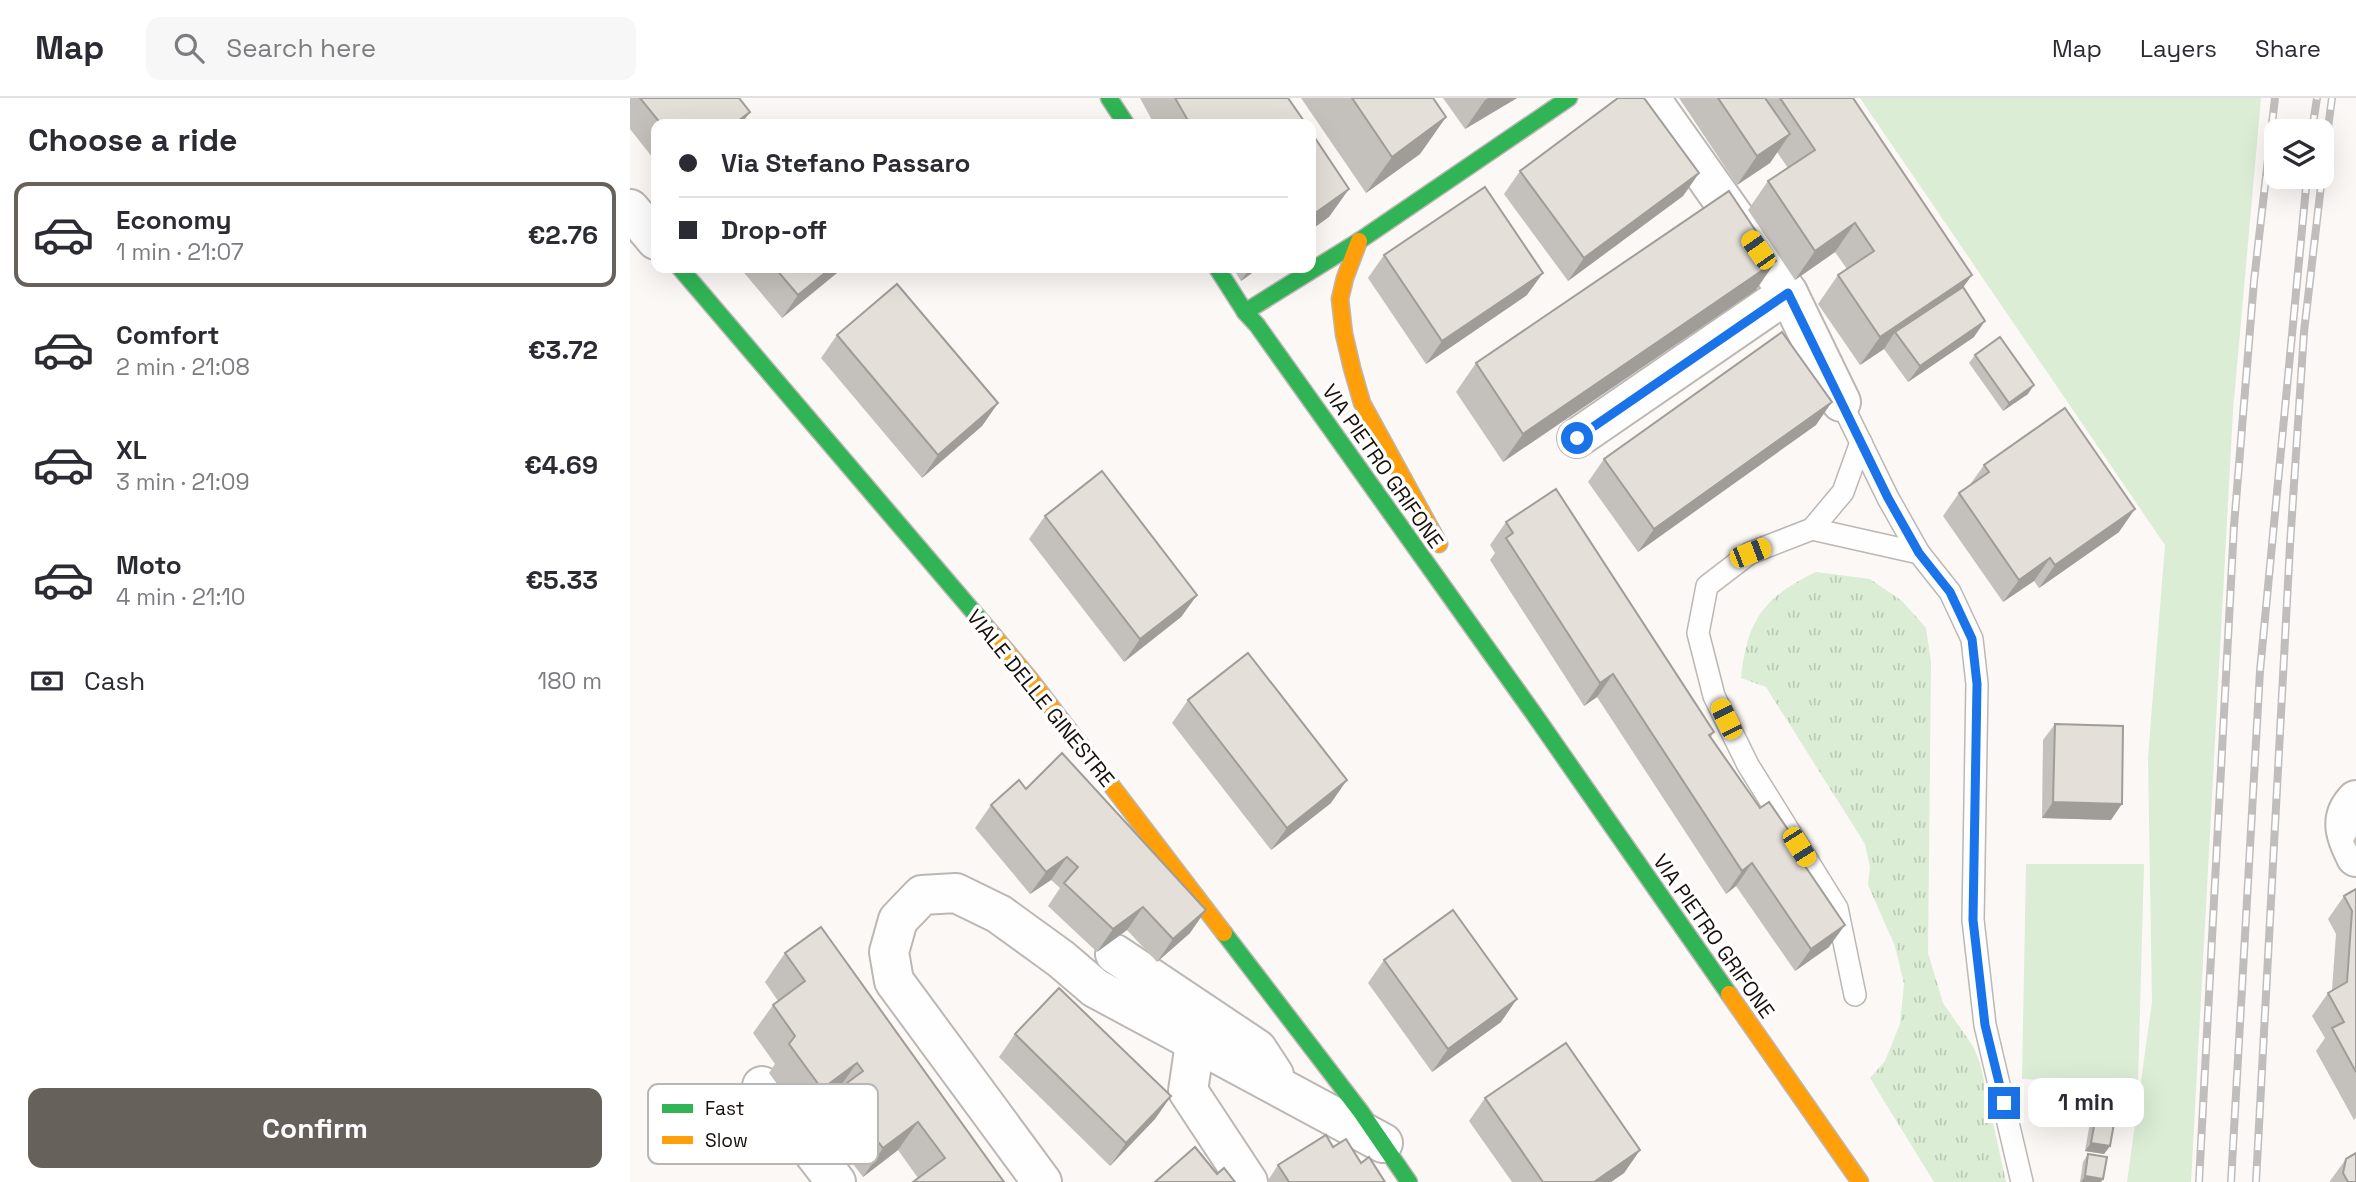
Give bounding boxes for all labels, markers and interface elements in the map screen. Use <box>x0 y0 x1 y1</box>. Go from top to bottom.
search box <box>146 17 636 80</box>
text: Map <box>35 27 104 69</box>
icon: search <box>170 29 208 67</box>
text: Search here <box>226 31 376 65</box>
text: Map <box>2052 33 2102 64</box>
text: Layers <box>2140 33 2217 64</box>
text: Share <box>2255 33 2321 64</box>
map controls <box>2264 119 2334 189</box>
button: layers <box>2264 119 2334 189</box>
text: Choose a ride <box>28 120 238 160</box>
text: Via Stefano Passaro <box>721 146 970 180</box>
icon: car <box>32 203 95 266</box>
text: Economy <box>116 203 232 237</box>
text: Drop-off <box>721 213 827 247</box>
text: €2.76 <box>528 218 598 252</box>
car <box>1738 227 1779 273</box>
text: 1 min · 21:07 <box>116 237 244 267</box>
icon: car <box>32 318 95 381</box>
text: Comfort <box>116 318 219 352</box>
text: €3.72 <box>528 333 598 367</box>
text: 2 min · 21:08 <box>116 352 250 382</box>
street label: VIA PIETRO GRIFONE <box>1316 379 1450 553</box>
route start <box>1561 422 1593 454</box>
icon: car <box>32 433 95 496</box>
text: XL <box>116 433 147 467</box>
text: €4.69 <box>524 448 598 482</box>
text: 3 min · 21:09 <box>116 467 250 497</box>
car <box>1727 536 1774 570</box>
icon: car <box>32 548 95 611</box>
text: Moto <box>116 548 182 582</box>
text: €5.33 <box>525 563 598 597</box>
text: 4 min · 21:10 <box>116 582 246 612</box>
street label: VIALE DELLE GINESTRE <box>961 604 1121 792</box>
icon: cash <box>28 662 66 700</box>
text: Cash <box>84 664 145 698</box>
text: 180 m <box>538 666 602 696</box>
car <box>1708 696 1745 742</box>
car <box>1779 824 1820 870</box>
street label: VIA PIETRO GRIFONE <box>1647 849 1781 1023</box>
callout: 1 min <box>2028 1079 2144 1128</box>
legend <box>648 1084 878 1164</box>
route end <box>1988 1087 2020 1119</box>
text: 1 min <box>2058 1087 2114 1117</box>
button: Confirm <box>28 1088 602 1168</box>
text: Fast <box>705 1096 745 1121</box>
text: Slow <box>705 1128 748 1153</box>

